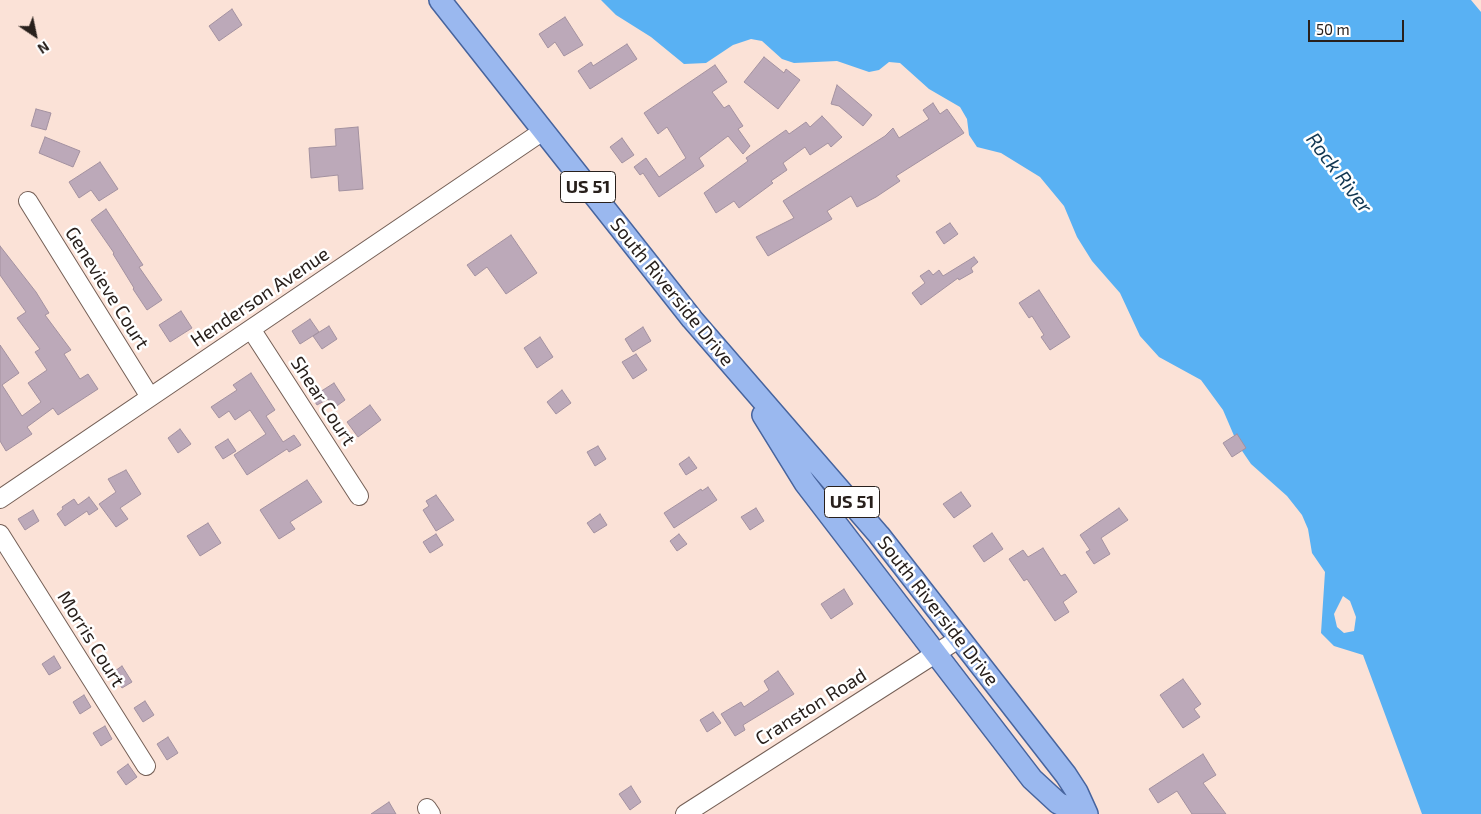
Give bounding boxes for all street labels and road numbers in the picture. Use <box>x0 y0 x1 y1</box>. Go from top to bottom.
road number: US 51 <box>560 172 616 202</box>
street label: South Riverside Drive <box>605 213 739 371</box>
street label: Genevieve Court <box>60 223 154 353</box>
street label: Henderson Avenue <box>186 242 334 352</box>
street label: Shear Court <box>286 352 360 450</box>
road number: US 51 <box>824 487 880 518</box>
street label: South Riverside Drive <box>872 532 1004 690</box>
street label: Morris Court <box>53 587 129 691</box>
street label: Cranston Road <box>751 664 871 750</box>

